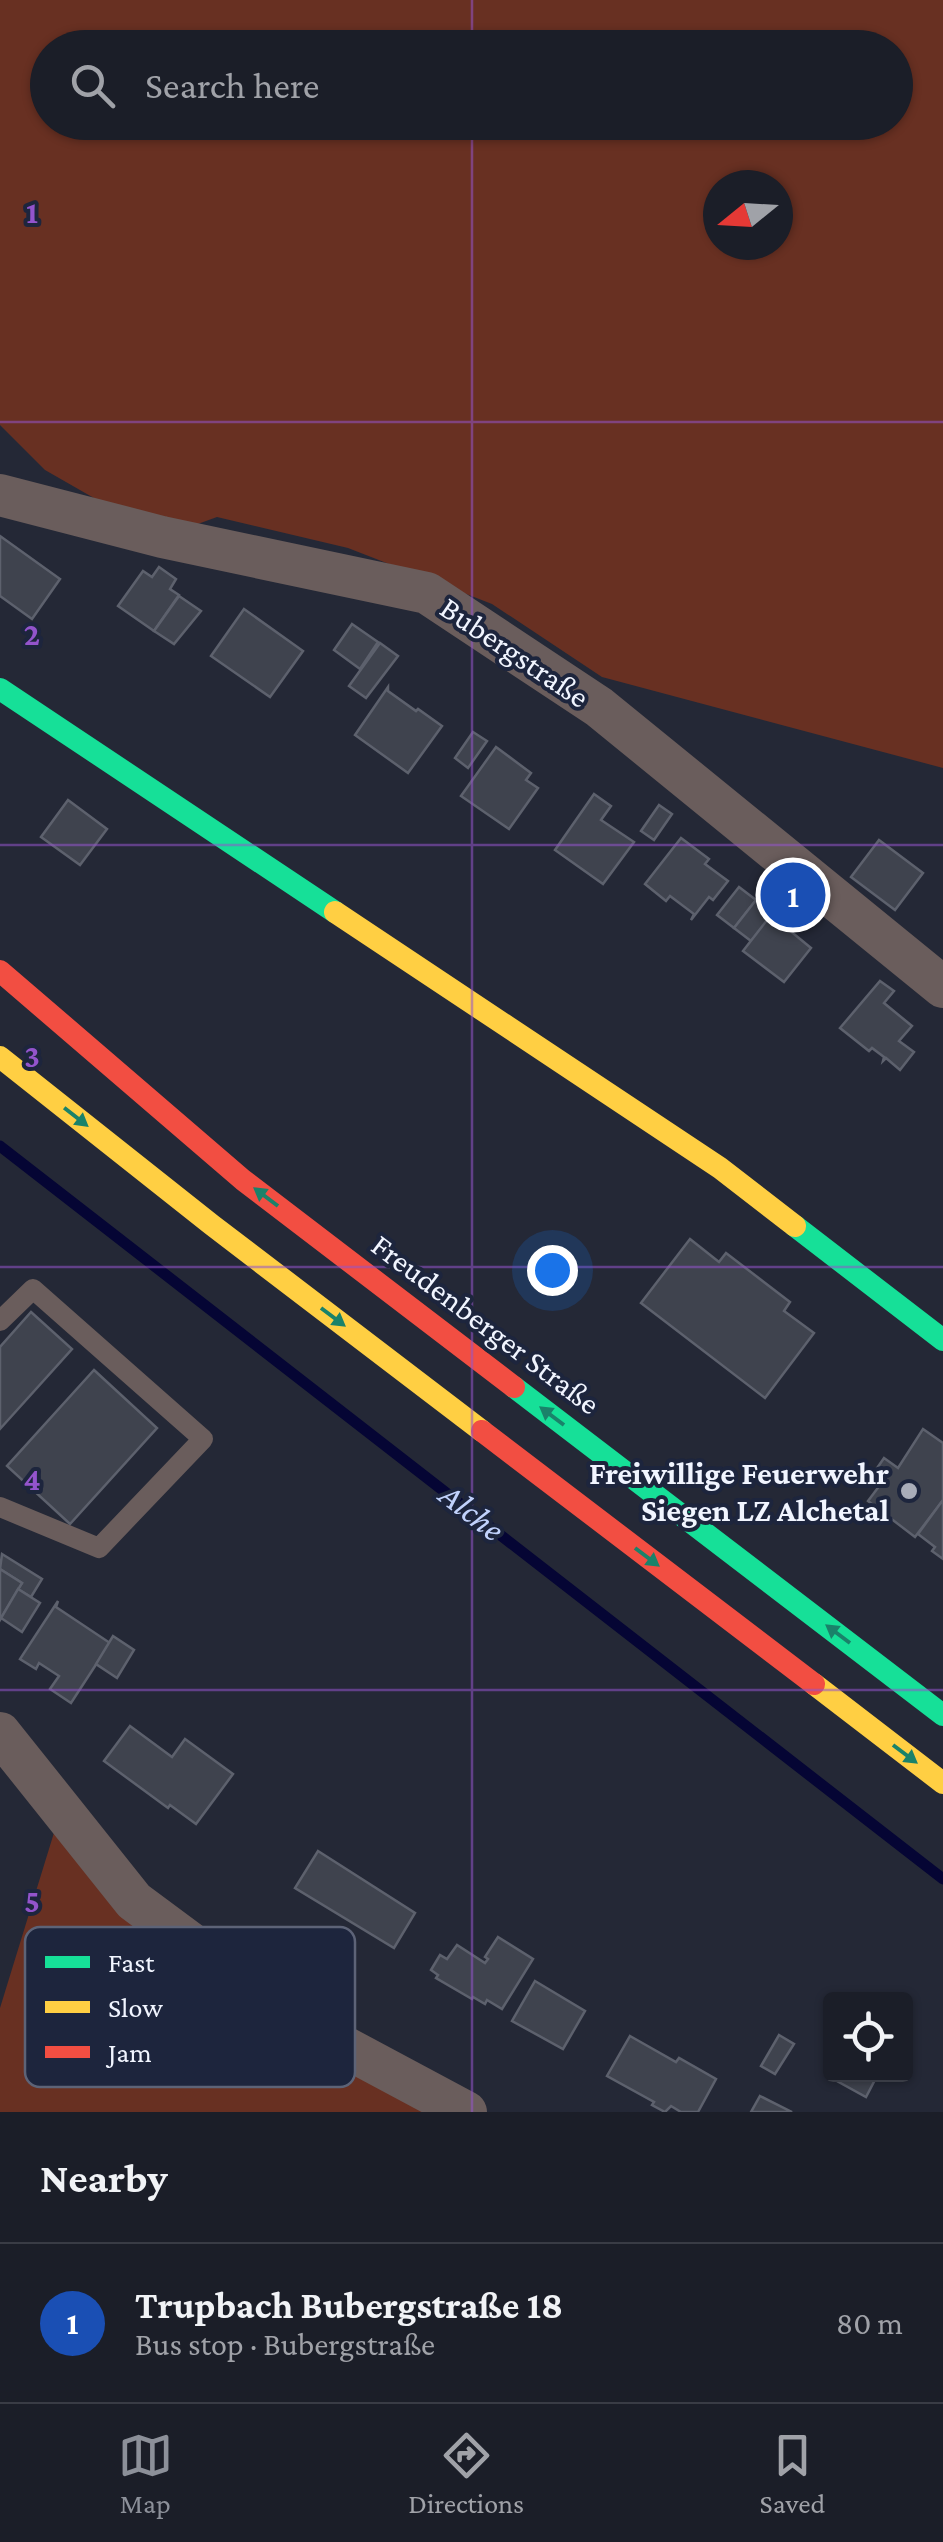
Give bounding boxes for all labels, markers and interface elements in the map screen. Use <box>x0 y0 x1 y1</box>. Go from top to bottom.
search box <box>30 30 913 140</box>
icon: search <box>65 58 120 113</box>
text: Search here <box>145 64 319 106</box>
north arrow <box>703 170 793 260</box>
text: 1 <box>26 194 38 230</box>
street label: Bubergstraße <box>434 589 596 715</box>
text: 2 <box>24 616 40 652</box>
pin: 1 <box>760 858 826 932</box>
text: 3 <box>24 1038 40 1074</box>
one-way arrow <box>64 1106 89 1127</box>
one-way arrow <box>253 1188 279 1208</box>
street label: Freudenberger Straße <box>365 1226 607 1422</box>
your location <box>527 1245 578 1296</box>
one-way arrow <box>320 1306 346 1327</box>
one-way arrow <box>539 1406 565 1426</box>
place label: Freiwillige Feuerwehr Siegen LZ Alchetal <box>589 1455 889 1528</box>
text: 4 <box>23 1461 41 1497</box>
water label: Alche <box>431 1474 512 1549</box>
marker: Freiwillige Feuerwehr Siegen LZ Alchetal <box>898 1480 920 1502</box>
one-way arrow <box>634 1546 660 1566</box>
one-way arrow <box>825 1625 851 1645</box>
one-way arrow <box>892 1744 918 1764</box>
text: 5 <box>24 1883 40 1919</box>
legend <box>25 1927 355 2087</box>
text: Fast <box>108 1947 155 1978</box>
text: Slow <box>108 1992 163 2023</box>
map controls <box>823 1992 913 2082</box>
button: locate <box>823 1992 913 2082</box>
text: Jam <box>105 2037 152 2068</box>
text: Nearby <box>40 2154 168 2201</box>
text: Trupbach Bubergstraße 18 <box>135 2284 563 2326</box>
text: 1 <box>67 2305 78 2341</box>
text: 80 m <box>836 2305 903 2341</box>
text: Bus stop · Bubergstraße <box>135 2326 435 2362</box>
tab: Map <box>118 2428 173 2519</box>
tab: Directions <box>408 2428 524 2519</box>
tab: Saved <box>760 2428 825 2519</box>

